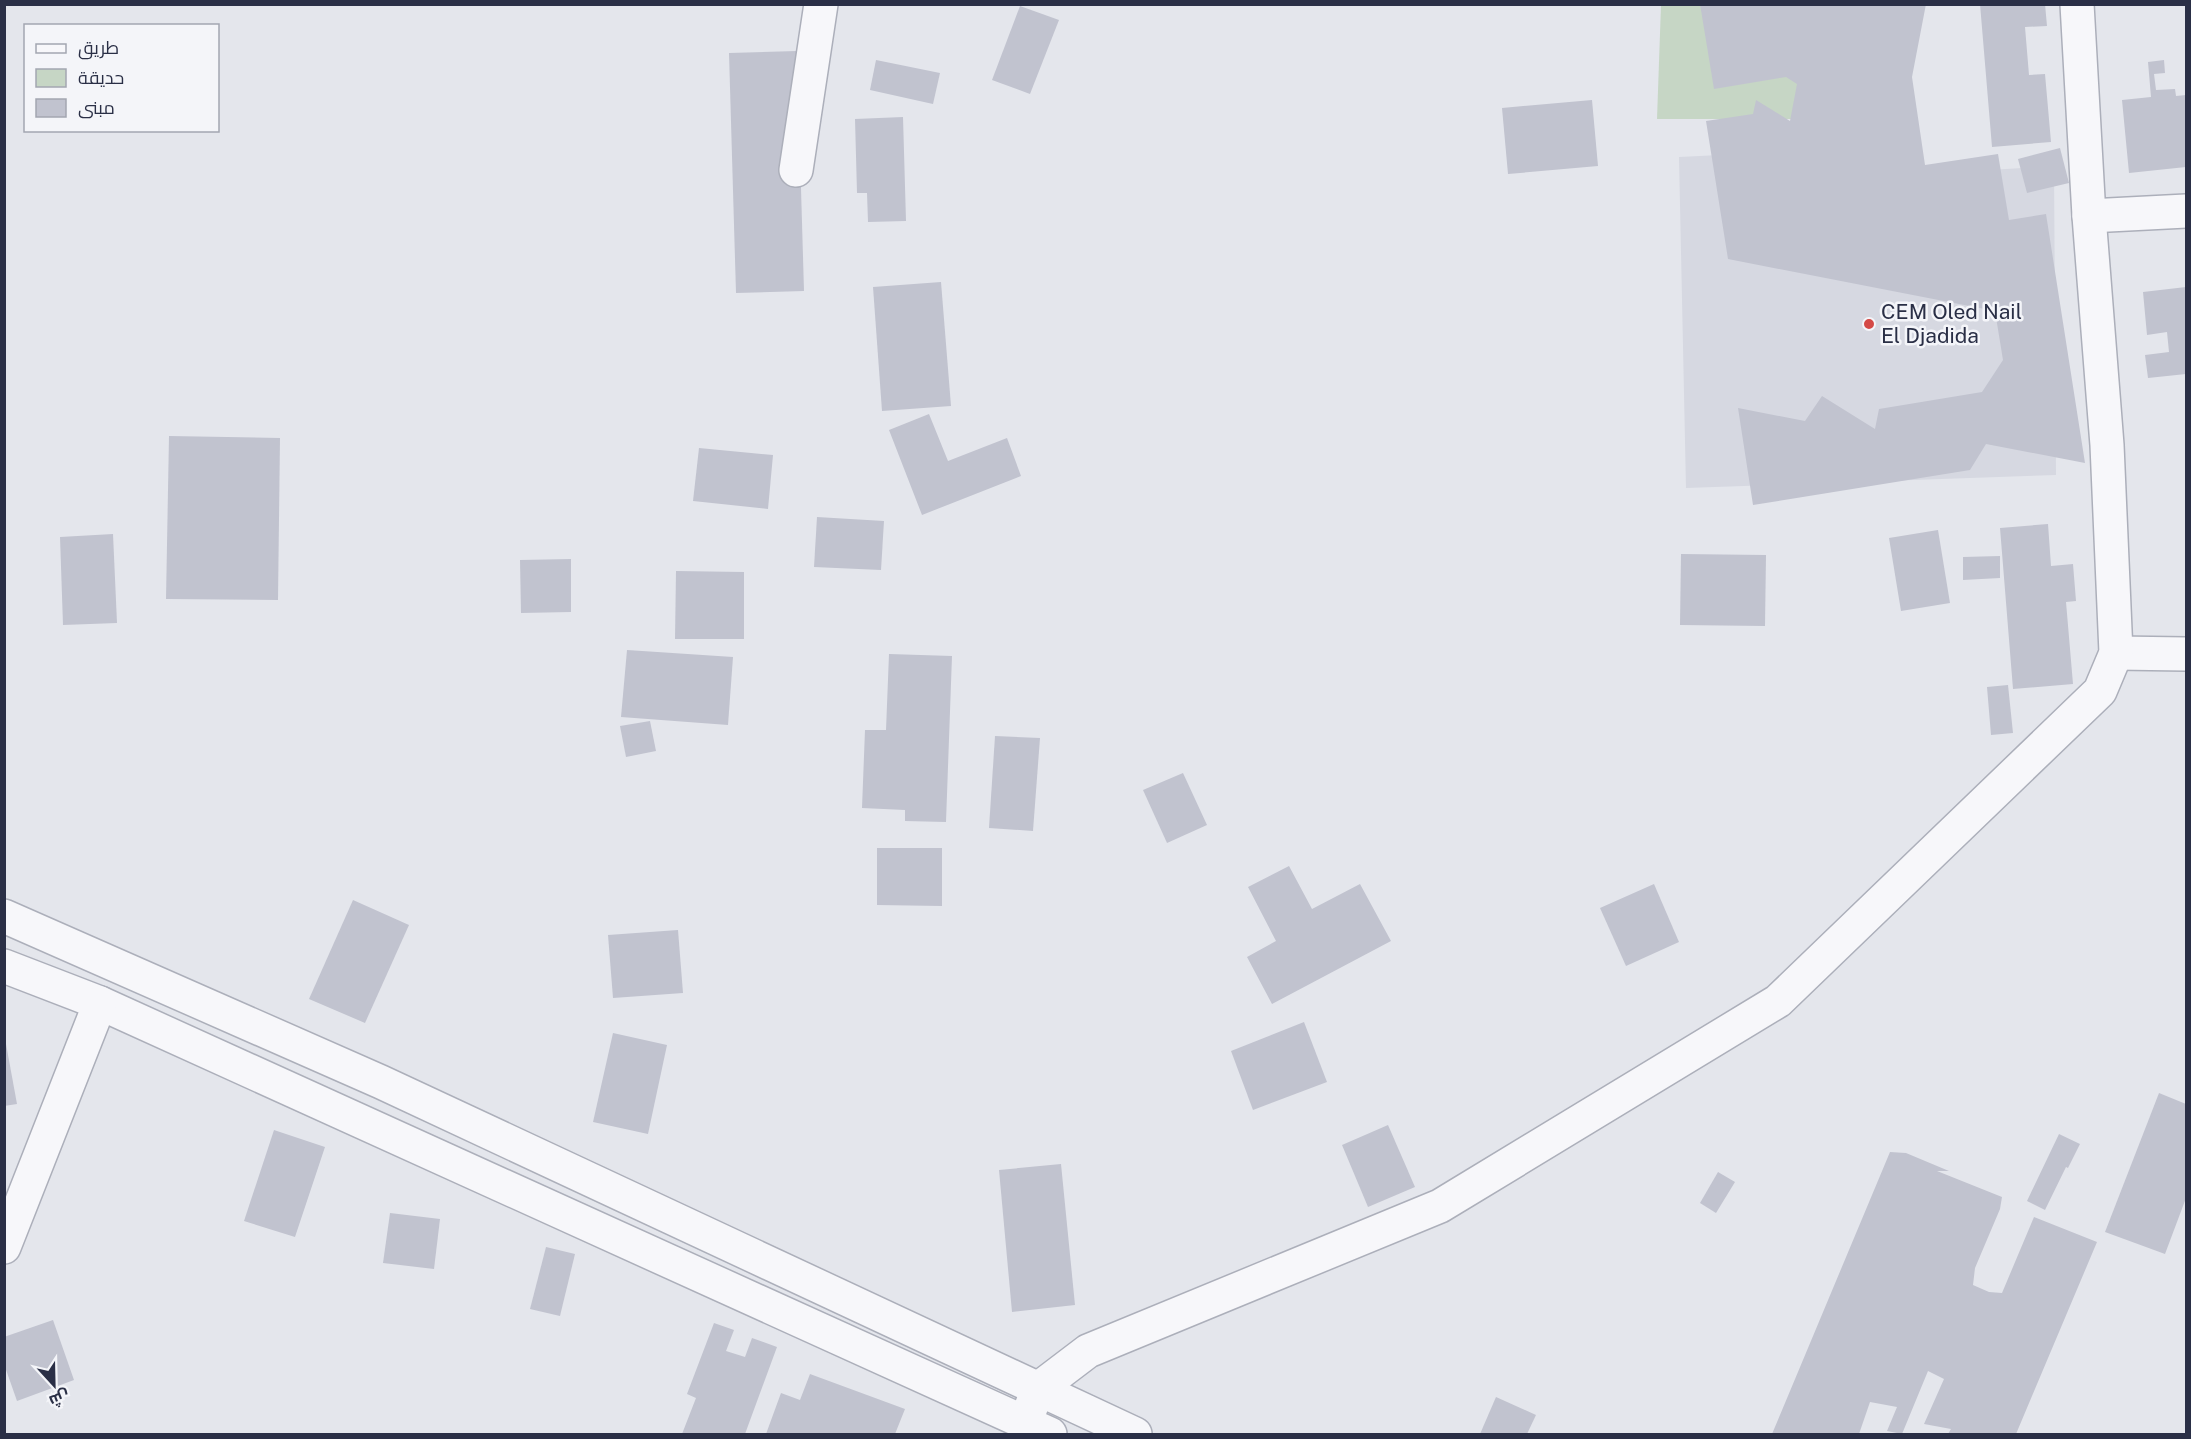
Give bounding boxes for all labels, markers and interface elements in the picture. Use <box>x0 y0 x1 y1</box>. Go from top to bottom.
legend <box>24 24 219 132</box>
text: طريق <box>78 37 119 60</box>
text: حديقة <box>78 67 124 88</box>
text: مبنى <box>78 97 115 119</box>
place label: CEM Oled Nail El Djadida <box>1881 299 2022 348</box>
marker: CEM Oled Nail El Djadida <box>1862 317 1876 331</box>
north arrow <box>24 1355 84 1415</box>
text: ش <box>46 1386 73 1411</box>

